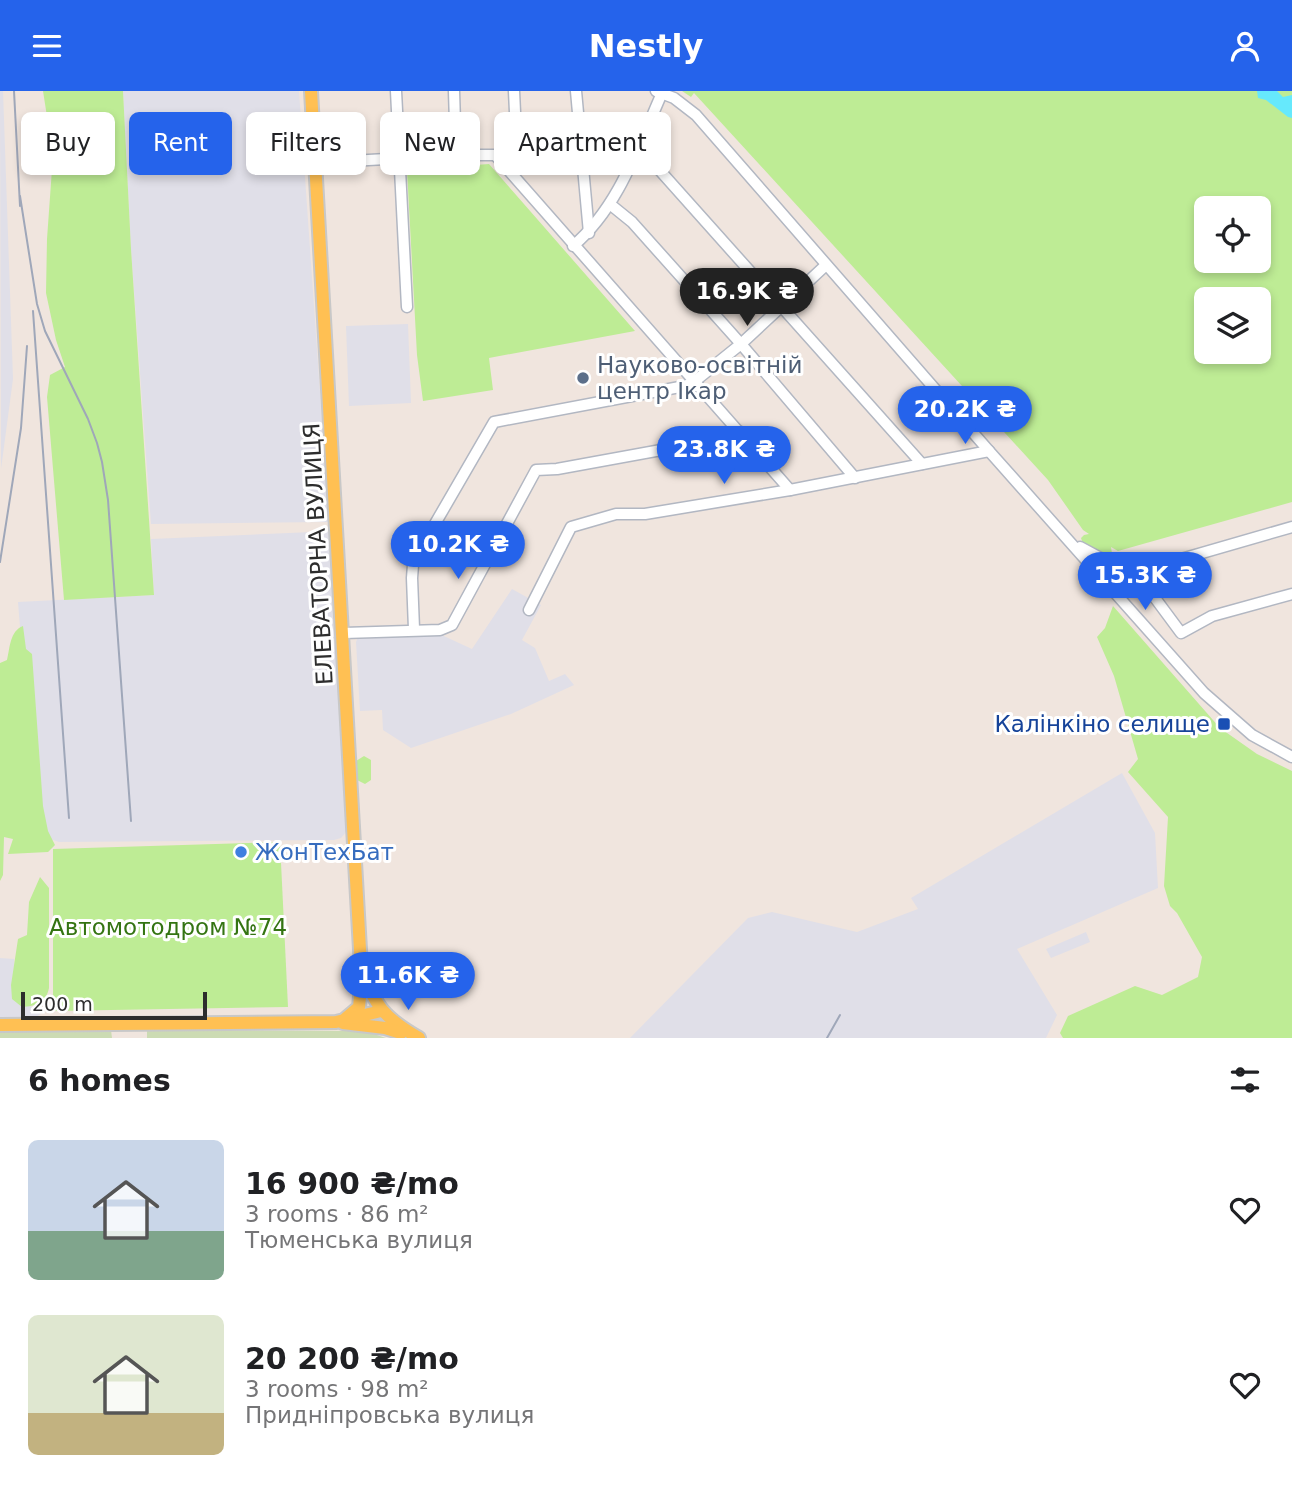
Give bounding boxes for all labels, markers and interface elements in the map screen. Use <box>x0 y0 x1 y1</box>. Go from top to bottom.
icon: menu <box>28 27 66 65</box>
text: Nestly <box>589 27 703 65</box>
icon: person <box>1226 27 1264 65</box>
chip: Buy <box>21 112 115 175</box>
chip: Rent <box>129 112 232 175</box>
chip: Filters <box>246 112 366 175</box>
chip: New <box>380 112 480 175</box>
chip: Apartment <box>494 112 671 175</box>
map controls <box>1194 196 1271 364</box>
button: locate <box>1194 196 1271 273</box>
pin: 16.9K ₴ <box>682 268 812 328</box>
text: 16.9K ₴ <box>696 278 798 304</box>
button: layers <box>1194 287 1271 364</box>
place label: Науково-освітній центр Ікар <box>597 352 802 404</box>
marker: Науково-освітній центр Ікар <box>575 370 591 386</box>
pin: 20.2K ₴ <box>900 387 1030 446</box>
text: 20.2K ₴ <box>914 396 1016 422</box>
street label: ЕЛЕВАТОРНА ВУЛИЦЯ <box>298 422 338 686</box>
pin: 23.8K ₴ <box>659 427 789 486</box>
text: 23.8K ₴ <box>673 436 775 462</box>
pin: 10.2K ₴ <box>393 521 523 581</box>
text: 10.2K ₴ <box>407 531 509 557</box>
pin: 15.3K ₴ <box>1080 553 1210 612</box>
text: 15.3K ₴ <box>1094 562 1196 588</box>
place label: Калінкіно селище <box>994 711 1210 737</box>
marker: Калінкіно селище <box>1216 716 1232 732</box>
place label: ЖонТехБат <box>255 839 394 865</box>
marker: ЖонТехБат <box>233 844 249 860</box>
park label: Автомотодром №74 <box>49 914 287 940</box>
pin: 11.6K ₴ <box>343 953 473 1012</box>
text: 11.6K ₴ <box>357 962 459 988</box>
scale bar <box>21 989 206 1021</box>
text: 200 m <box>32 993 93 1015</box>
icon: filters <box>1226 1061 1264 1099</box>
text: 6 homes <box>28 1063 171 1098</box>
text: 16 900 ₴/mo <box>245 1166 459 1201</box>
icon: home <box>84 1168 168 1252</box>
icon: heart <box>1226 1191 1264 1229</box>
text: 3 rooms · 86 m² <box>245 1201 429 1227</box>
text: Тюменська вулиця <box>245 1227 473 1253</box>
text: 20 200 ₴/mo <box>245 1341 459 1376</box>
icon: home <box>84 1343 168 1427</box>
icon: heart <box>1226 1366 1264 1404</box>
text: 3 rooms · 98 m² <box>245 1376 429 1402</box>
text: Придніпровська вулиця <box>245 1402 534 1428</box>

